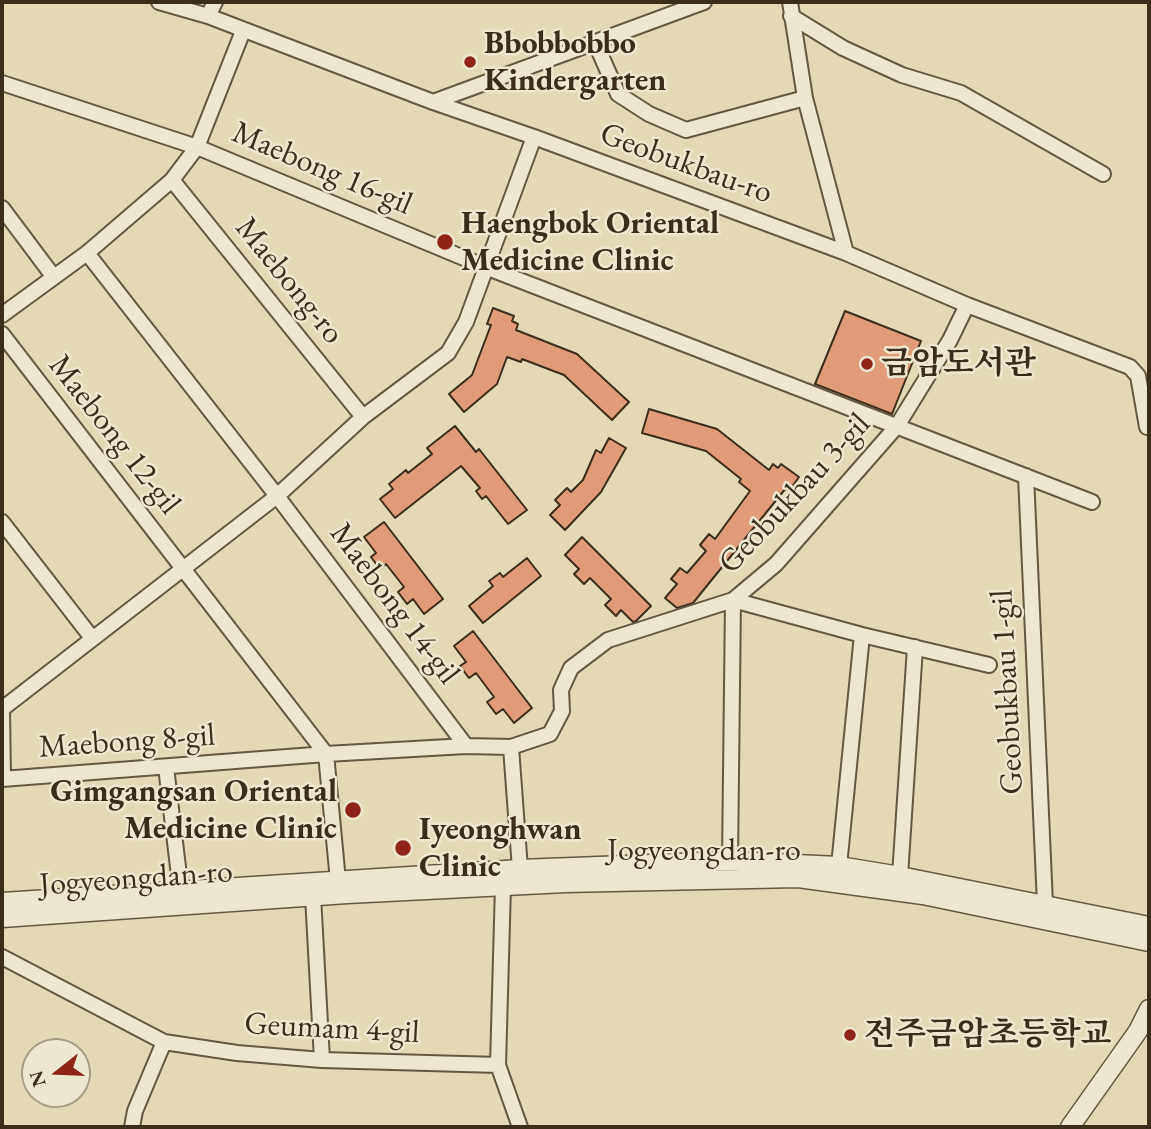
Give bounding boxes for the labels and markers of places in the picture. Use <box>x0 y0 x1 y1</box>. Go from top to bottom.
place label: Bbobbobbo Kindergarten <box>484 25 666 100</box>
marker: Bbobbobbo Kindergarten <box>462 54 478 70</box>
place label: Haengbok Oriental Medicine Clinic <box>461 205 719 280</box>
marker: Haengbok Oriental Medicine Clinic <box>435 232 455 252</box>
place label: 금암도서관 <box>881 345 1036 383</box>
marker: 금암도서관 <box>859 356 875 372</box>
place label: Gimgangsan Oriental Medicine Clinic <box>50 773 337 848</box>
marker: Gimgangsan Oriental Medicine Clinic <box>343 800 363 820</box>
place label: Iyeonghwan Clinic <box>419 811 582 886</box>
marker: Iyeonghwan Clinic <box>393 838 413 858</box>
place label: 전주금암초등학교 <box>864 1016 1111 1054</box>
marker: 전주금암초등학교 <box>842 1027 858 1043</box>

